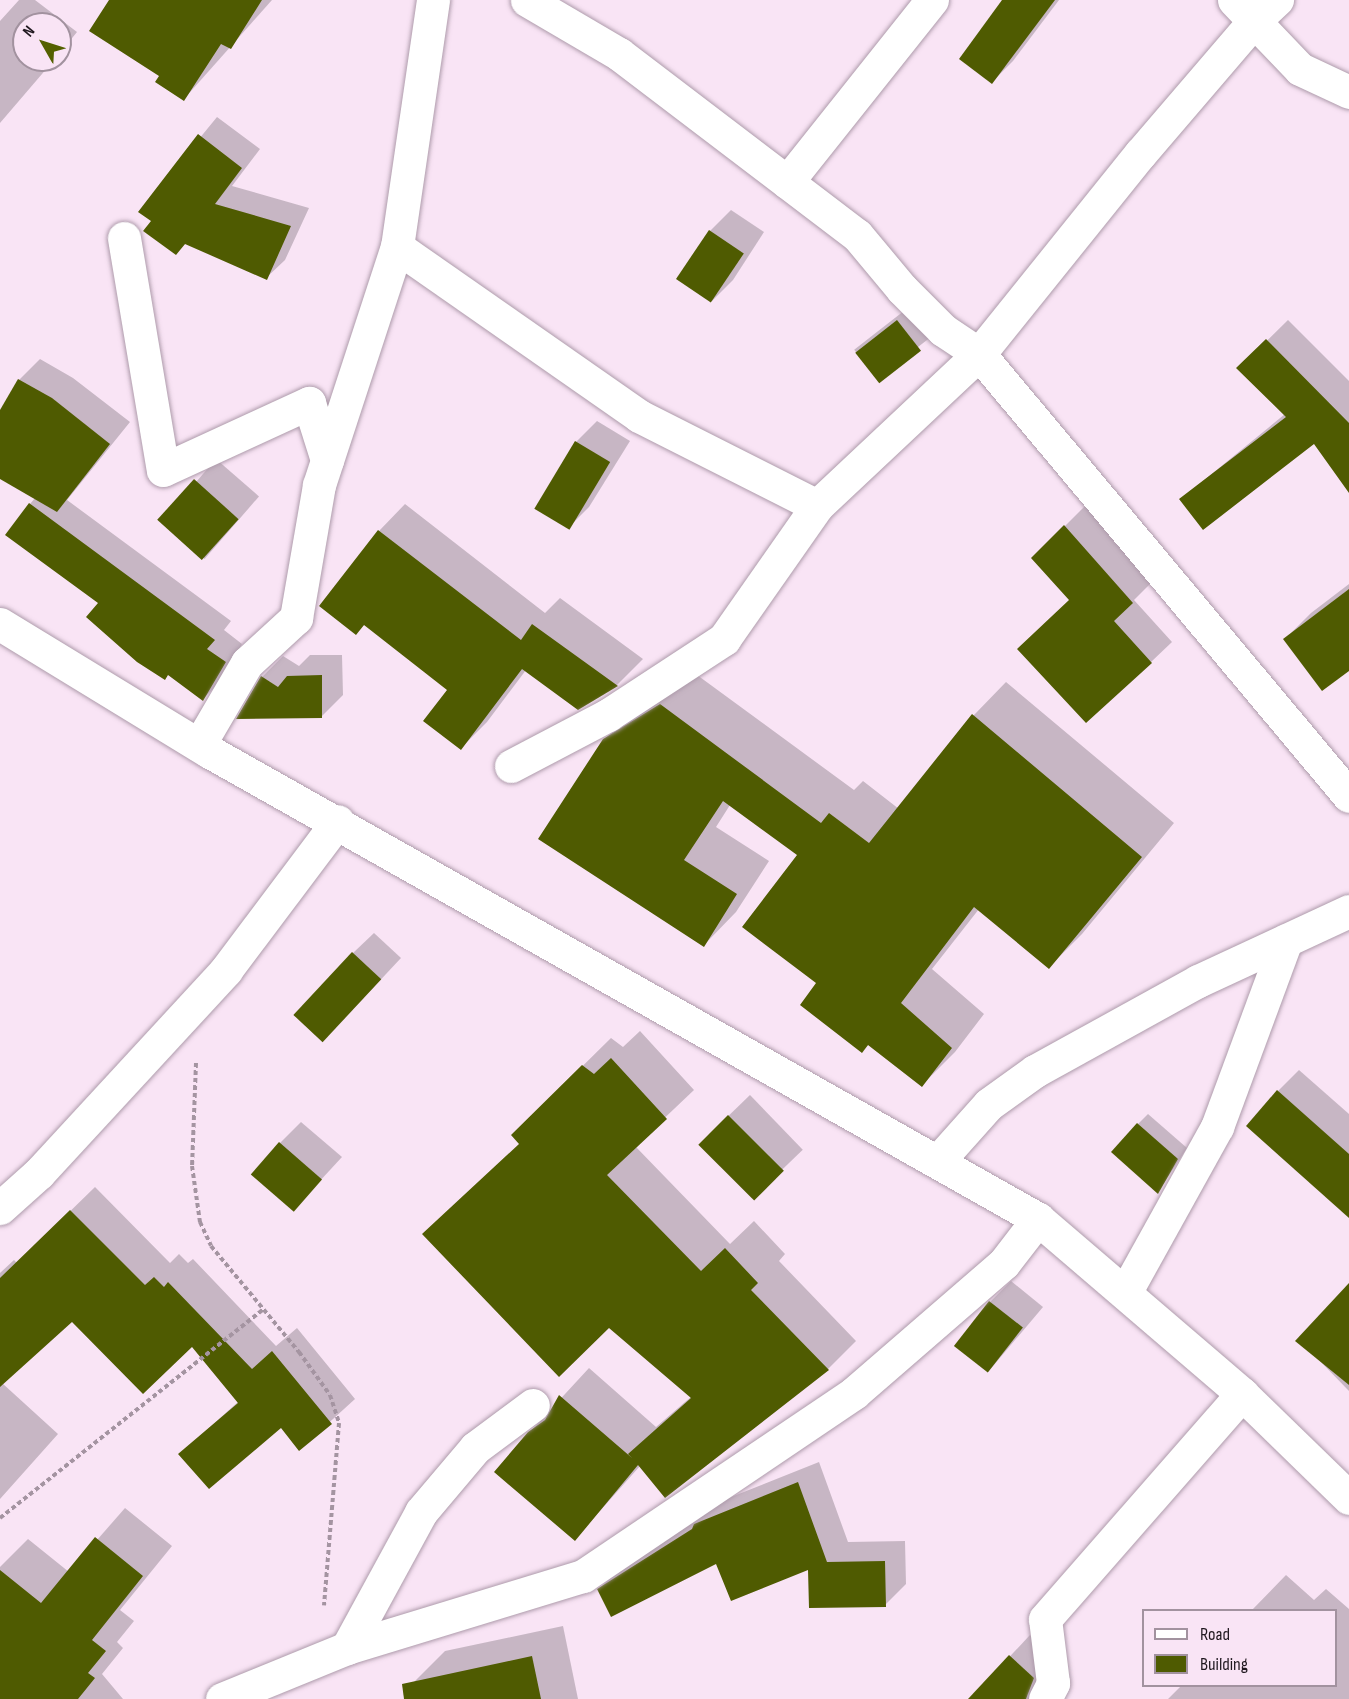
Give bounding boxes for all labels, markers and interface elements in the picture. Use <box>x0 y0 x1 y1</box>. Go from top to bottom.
north arrow <box>12 12 72 72</box>
text: N <box>19 22 39 41</box>
legend <box>1142 1609 1337 1687</box>
text: Road <box>1200 1624 1230 1645</box>
text: Building <box>1200 1654 1248 1675</box>

